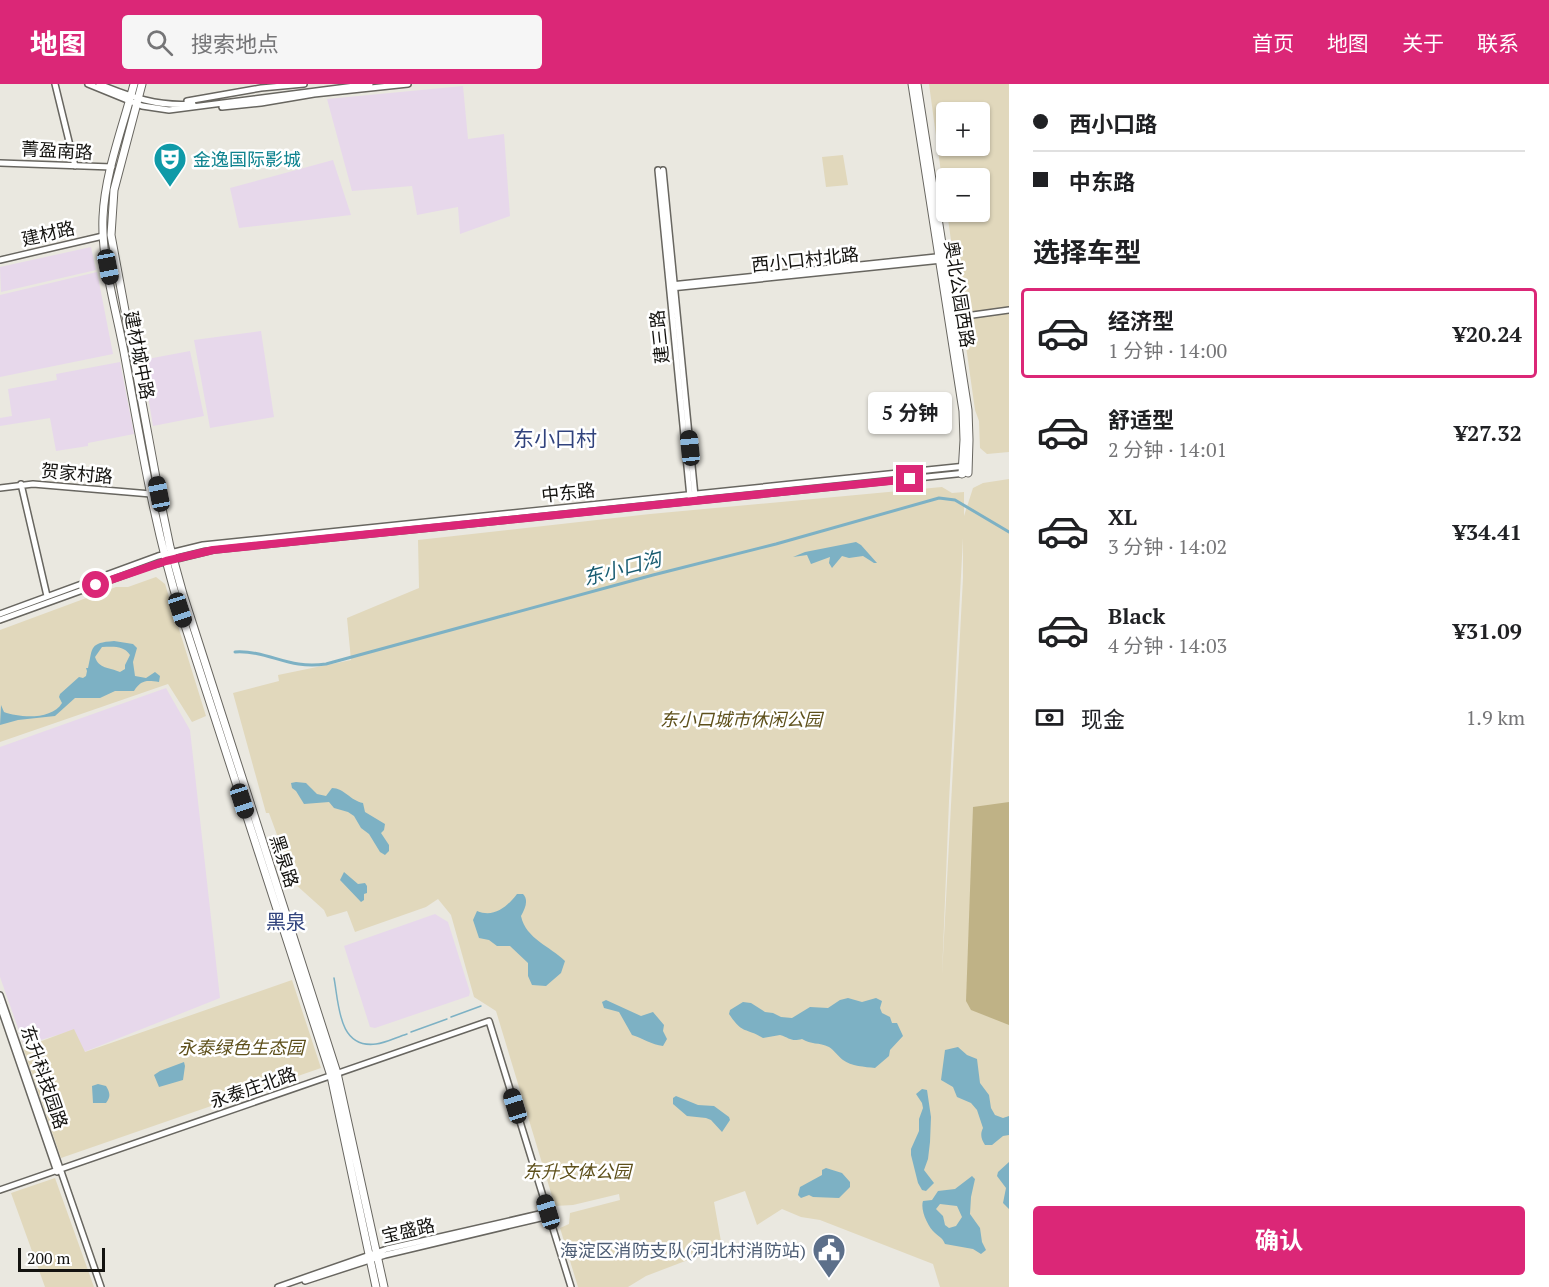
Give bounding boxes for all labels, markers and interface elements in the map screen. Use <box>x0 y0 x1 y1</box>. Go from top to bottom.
search box <box>122 15 542 69</box>
text: 地图 <box>30 25 86 62</box>
icon: search <box>143 26 176 59</box>
text: 搜索地点 <box>191 29 279 58</box>
text: 首页 <box>1252 29 1294 57</box>
text: 地图 <box>1327 29 1369 57</box>
text: 关于 <box>1402 29 1444 57</box>
text: 联系 <box>1477 29 1519 57</box>
map controls <box>936 102 990 222</box>
button: + <box>936 102 990 156</box>
text: 西小口路 <box>1069 109 1157 138</box>
street label: 菁盈南路 <box>20 136 94 164</box>
theatre icon: 金逸国际影城 <box>152 141 188 188</box>
place label: 金逸国际影城 <box>193 147 301 171</box>
text: 中东路 <box>1069 167 1135 196</box>
button: − <box>936 168 990 222</box>
street label: 建材路 <box>19 215 77 251</box>
text: 选择车型 <box>1033 234 1141 270</box>
street label: 奥北公园西路 <box>940 239 980 349</box>
street label: 西小口村北路 <box>750 241 860 277</box>
car <box>96 248 120 286</box>
icon: car <box>1036 306 1090 360</box>
text: 经济型 <box>1108 306 1174 335</box>
street label: 建材城中路 <box>120 309 160 401</box>
street label: 建三路 <box>644 309 674 365</box>
text: ¥20.24 <box>1453 319 1522 348</box>
text: 1 分钟 · 14:00 <box>1108 337 1227 364</box>
callout: 5 分钟 <box>868 392 952 434</box>
text: 5 分钟 <box>882 399 938 426</box>
icon: car <box>1036 405 1090 459</box>
text: 舒适型 <box>1108 405 1174 434</box>
text: ¥27.32 <box>1455 418 1522 447</box>
district label: 东小口村 <box>513 424 597 452</box>
car <box>679 429 701 467</box>
text: 2 分钟 · 14:01 <box>1108 436 1227 463</box>
street label: 贺家村路 <box>40 458 114 488</box>
route end <box>896 465 923 492</box>
car <box>147 475 171 513</box>
street label: 中东路 <box>540 477 596 507</box>
text: XL <box>1108 502 1137 531</box>
icon: car <box>1036 504 1090 558</box>
text: ¥34.41 <box>1453 517 1522 546</box>
text: 3 分钟 · 14:02 <box>1108 533 1227 560</box>
water label: 东小口沟 <box>580 544 666 591</box>
route start <box>82 571 109 598</box>
car <box>166 590 194 630</box>
text: Black <box>1108 601 1165 630</box>
icon: car <box>1036 603 1090 657</box>
text: ¥31.09 <box>1453 616 1522 645</box>
text: 4 分钟 · 14:03 <box>1108 632 1227 659</box>
icon: cash <box>1033 701 1066 734</box>
text: 现金 <box>1081 704 1125 733</box>
text: 1.9 km <box>1466 704 1525 731</box>
park label: 东小口城市休闲公园 <box>660 707 825 731</box>
car <box>228 781 256 821</box>
street label: 黑泉路 <box>265 832 305 890</box>
district label: 黑泉 <box>266 908 306 935</box>
street label: 东升科技园路 <box>16 1022 74 1132</box>
park label: 永泰绿色生态园 <box>178 1035 307 1059</box>
street label: 永泰庄北路 <box>207 1061 299 1113</box>
car <box>501 1086 529 1126</box>
park label: 东升文体公园 <box>523 1159 634 1183</box>
car <box>534 1192 562 1232</box>
button: 确认 <box>1033 1206 1525 1275</box>
street label: 宝盛路 <box>379 1212 437 1248</box>
public building icon: 海淀区消防支队(河北村消防站) <box>811 1232 847 1279</box>
place label: 海淀区消防支队(河北村消防站) <box>560 1238 806 1262</box>
scale bar <box>18 1245 105 1272</box>
text: 200 m <box>27 1247 70 1269</box>

